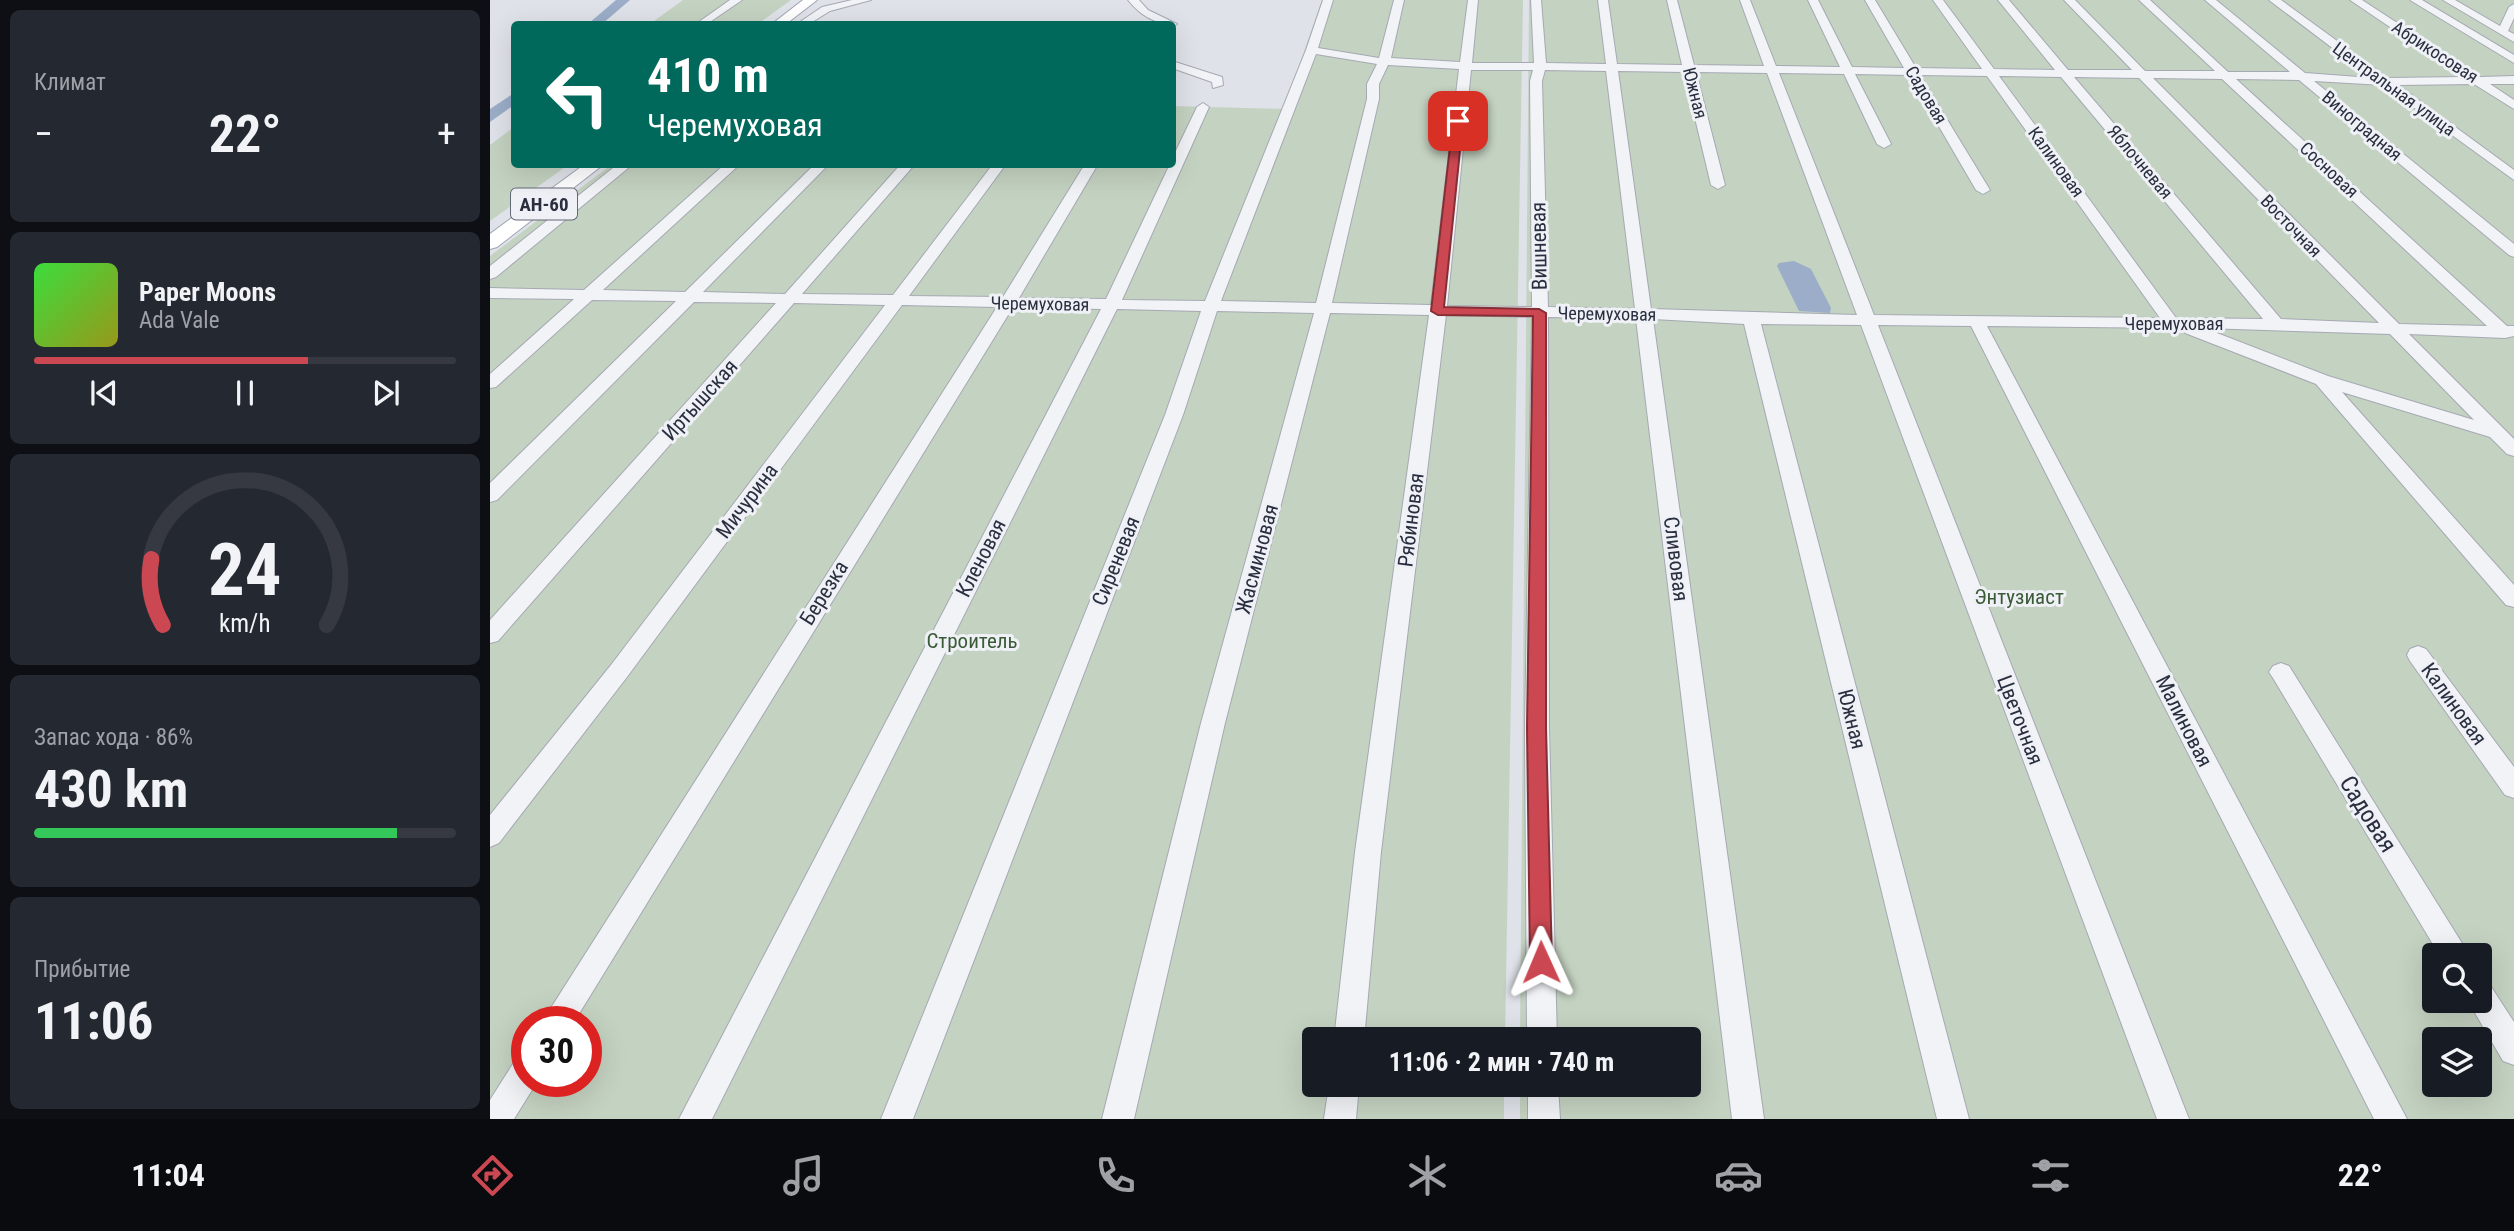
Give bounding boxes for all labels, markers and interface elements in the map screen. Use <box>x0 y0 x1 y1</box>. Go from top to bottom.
street label: Абрикосовая <box>2388 16 2482 87</box>
street label: Центральная улица <box>2329 37 2460 140</box>
text: 410 m <box>647 47 769 104</box>
icon: left <box>532 49 623 140</box>
street label: Садовая <box>1901 62 1952 128</box>
street label: Южная <box>1679 65 1712 121</box>
text: Климат <box>34 69 106 96</box>
street label: Виноградная <box>2318 86 2406 165</box>
pin <box>1428 91 1488 151</box>
icon: arrive <box>1439 102 1477 140</box>
text: 22° <box>209 104 281 165</box>
text: Черемуховая <box>647 106 823 144</box>
text: − <box>34 112 53 156</box>
text: + <box>437 112 456 156</box>
street label: Яблочневая <box>2104 121 2177 203</box>
street label: Калиновая <box>2024 123 2089 201</box>
street label: Сосновая <box>2296 137 2363 202</box>
road number: АН-60 <box>511 188 577 220</box>
street label: Восточная <box>2257 190 2326 261</box>
street label: Вишневая <box>1526 202 1552 290</box>
text: Paper Moons <box>139 277 276 307</box>
street label: Черемуховая <box>990 292 1090 315</box>
street label: Черемуховая <box>1557 302 1657 325</box>
text: Ada Vale <box>139 307 219 334</box>
street label: Черемуховая <box>2125 313 2223 334</box>
street label: Иртышская <box>657 355 743 445</box>
icon: previous <box>85 374 123 412</box>
icon: pause <box>226 374 264 412</box>
icon: next <box>367 374 405 412</box>
street label: Мичурина <box>711 459 783 543</box>
street label: Рябиновая <box>1393 472 1429 568</box>
street label: Жасминовая <box>1231 502 1283 616</box>
street label: Сиреневая <box>1087 513 1145 609</box>
street label: Кленовая <box>951 515 1011 601</box>
street label: Сливовая <box>1659 515 1693 603</box>
text: 24 <box>208 528 282 614</box>
street label: Березка <box>795 556 853 630</box>
park label: Энтузиаст <box>1974 585 2064 609</box>
text: km/h <box>219 609 271 638</box>
park label: Строитель <box>926 629 1018 653</box>
street label: Калиновая <box>2416 658 2492 750</box>
street label: Малиновая <box>2151 671 2217 771</box>
street label: Цветочная <box>1992 672 2048 768</box>
street label: Южная <box>1833 687 1871 751</box>
text: Запас хода · 86% <box>34 724 193 751</box>
text: 430 km <box>34 759 188 820</box>
street label: Садовая <box>2334 770 2402 858</box>
position arrow <box>1504 925 1578 999</box>
map controls <box>2422 943 2492 1097</box>
button: search <box>2422 943 2492 1013</box>
text: Прибытие <box>34 956 130 983</box>
text: 11:06 <box>34 991 153 1052</box>
speed limit sign: 30 <box>511 1006 602 1097</box>
button: layers <box>2422 1027 2492 1097</box>
text: 11:06 · 2 мин · 740 m <box>1389 1047 1614 1077</box>
icon: directions <box>468 1151 517 1200</box>
icon: music <box>779 1151 828 1200</box>
icon: phone <box>1091 1151 1140 1200</box>
icon: climate <box>1403 1151 1452 1200</box>
icon: car <box>1714 1151 1763 1200</box>
icon: filters <box>2026 1151 2075 1200</box>
text: 11:04 <box>131 1156 205 1194</box>
text: 22° <box>2338 1156 2383 1194</box>

